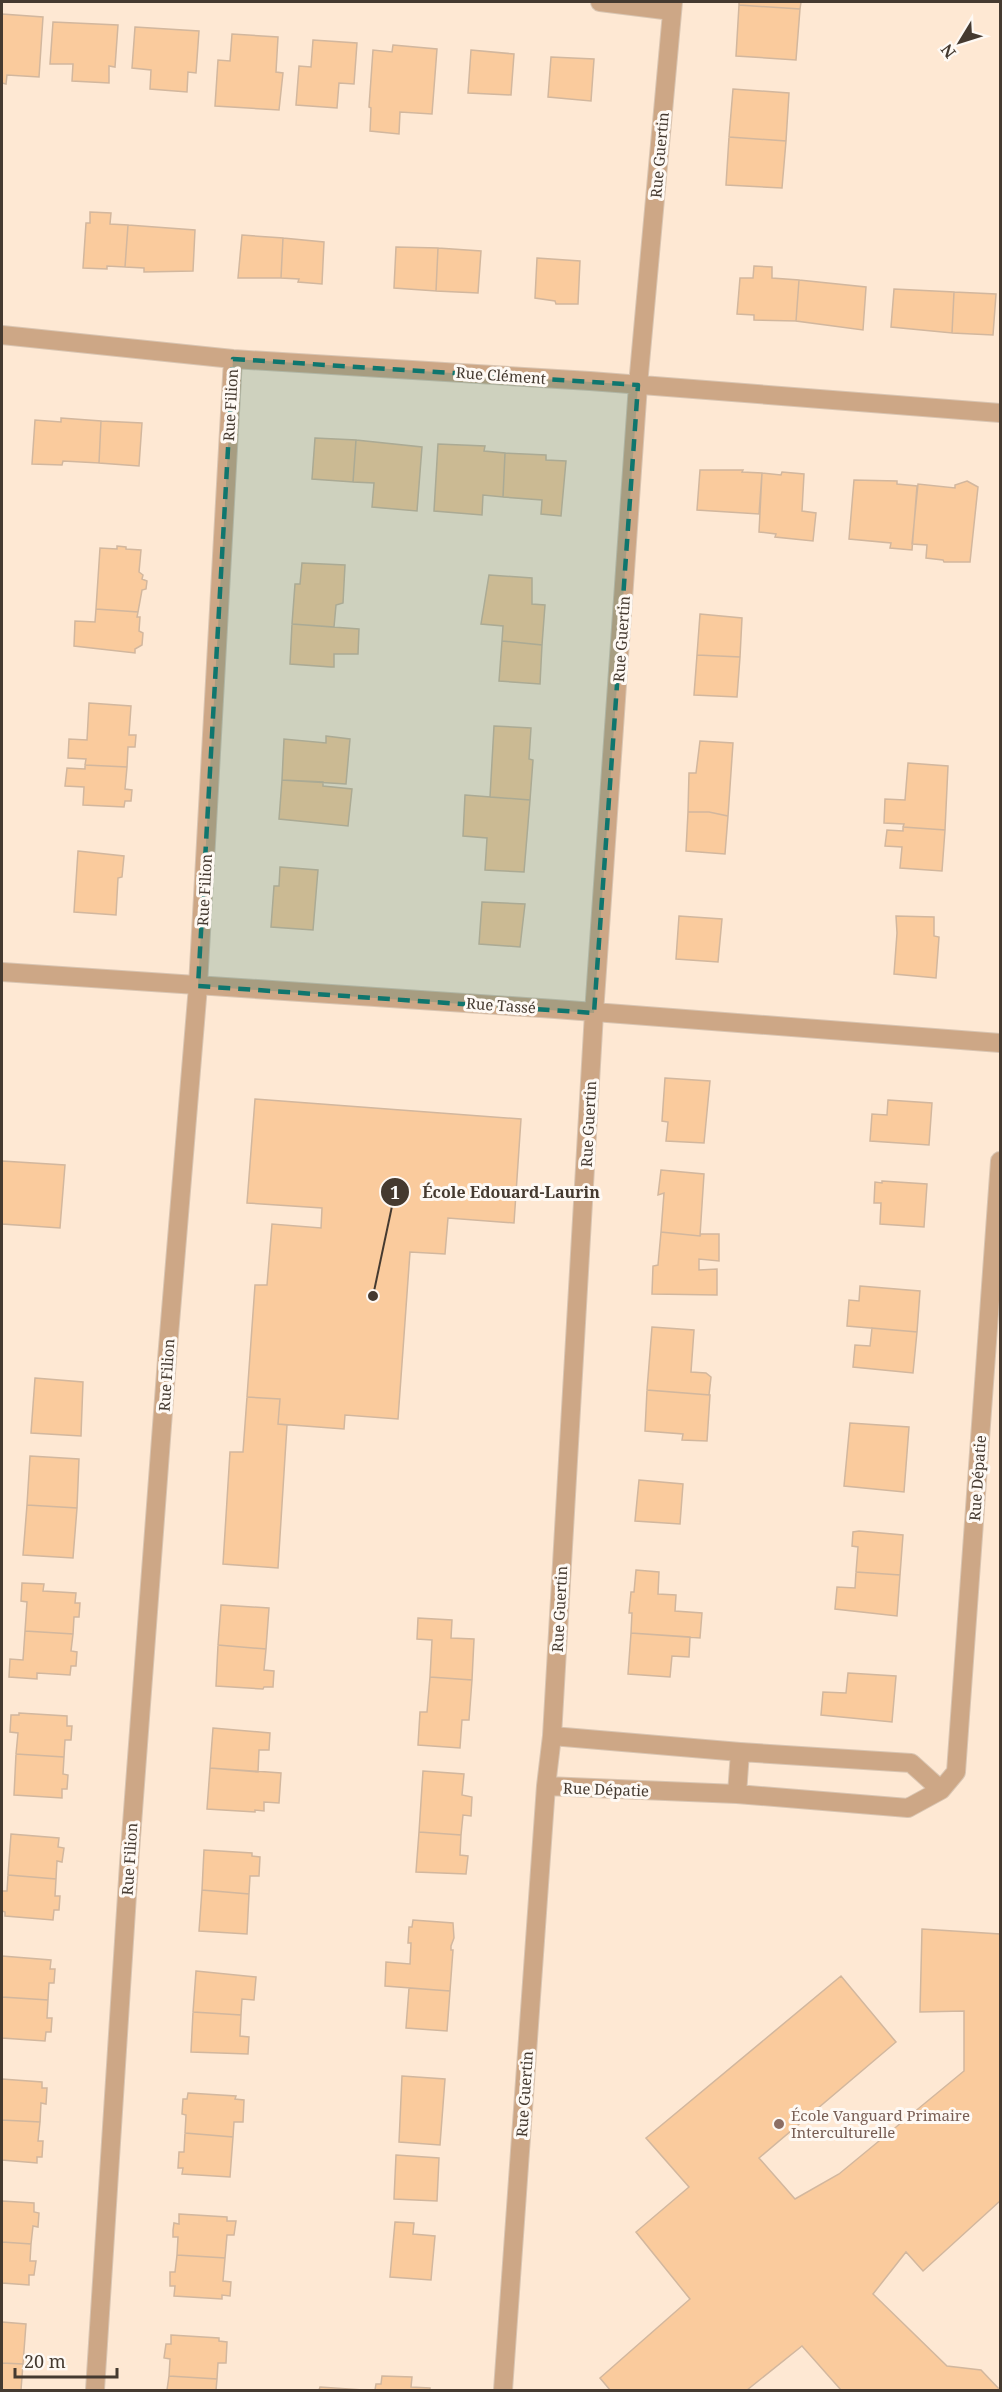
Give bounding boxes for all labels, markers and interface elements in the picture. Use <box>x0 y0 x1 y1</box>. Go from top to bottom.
north arrow <box>930 12 990 72</box>
text: N <box>935 39 961 63</box>
street label: Rue Guertin <box>645 111 673 199</box>
street label: Rue Clément <box>455 362 547 388</box>
street label: Rue Filion <box>218 368 242 442</box>
street label: Rue Guertin <box>608 595 634 683</box>
street label: Rue Filion <box>192 853 216 927</box>
street label: Rue Tassé <box>465 993 537 1017</box>
street label: Rue Guertin <box>576 1080 600 1168</box>
callout: École Edouard-Laurin <box>380 1175 612 1209</box>
text: 1 <box>390 1180 400 1204</box>
text: École Edouard-Laurin <box>422 1181 600 1203</box>
street label: Rue Filion <box>153 1338 179 1412</box>
street label: Rue Dépatie <box>964 1434 990 1522</box>
street label: Rue Guertin <box>547 1565 571 1653</box>
street label: Rue Dépatie <box>563 1778 649 1800</box>
street label: Rue Filion <box>116 1822 142 1896</box>
street label: Rue Guertin <box>511 2050 537 2138</box>
place label: École Vanguard Primaire Interculturelle <box>791 2105 970 2142</box>
marker: École Vanguard Primaire Interculturelle <box>772 2117 786 2131</box>
scale bar <box>15 2341 117 2379</box>
text: 20 m <box>24 2349 66 2373</box>

